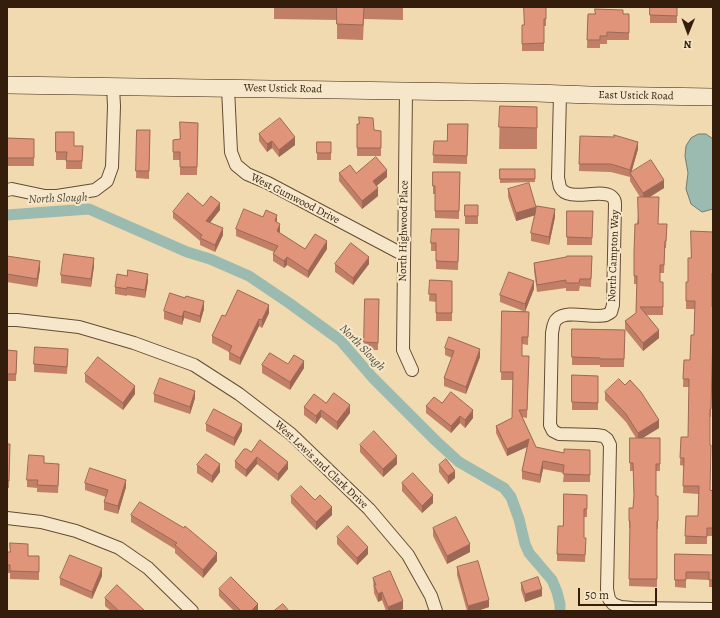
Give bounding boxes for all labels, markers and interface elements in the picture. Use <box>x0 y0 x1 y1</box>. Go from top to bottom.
north arrow <box>668 12 708 52</box>
text: N <box>684 37 692 52</box>
street label: West Ustick Road <box>244 82 322 96</box>
street label: East Ustick Road <box>598 89 674 103</box>
street label: West Gumwood Drive <box>248 171 342 227</box>
street label: North Highwood Place <box>397 180 411 282</box>
water label: North Slough <box>28 191 88 207</box>
street label: North Campton Way <box>606 210 622 302</box>
water label: North Slough <box>336 322 388 374</box>
street label: West Lewis and Clark Drive <box>272 418 370 512</box>
scale bar <box>580 580 659 606</box>
text: 50 m <box>585 587 609 603</box>

